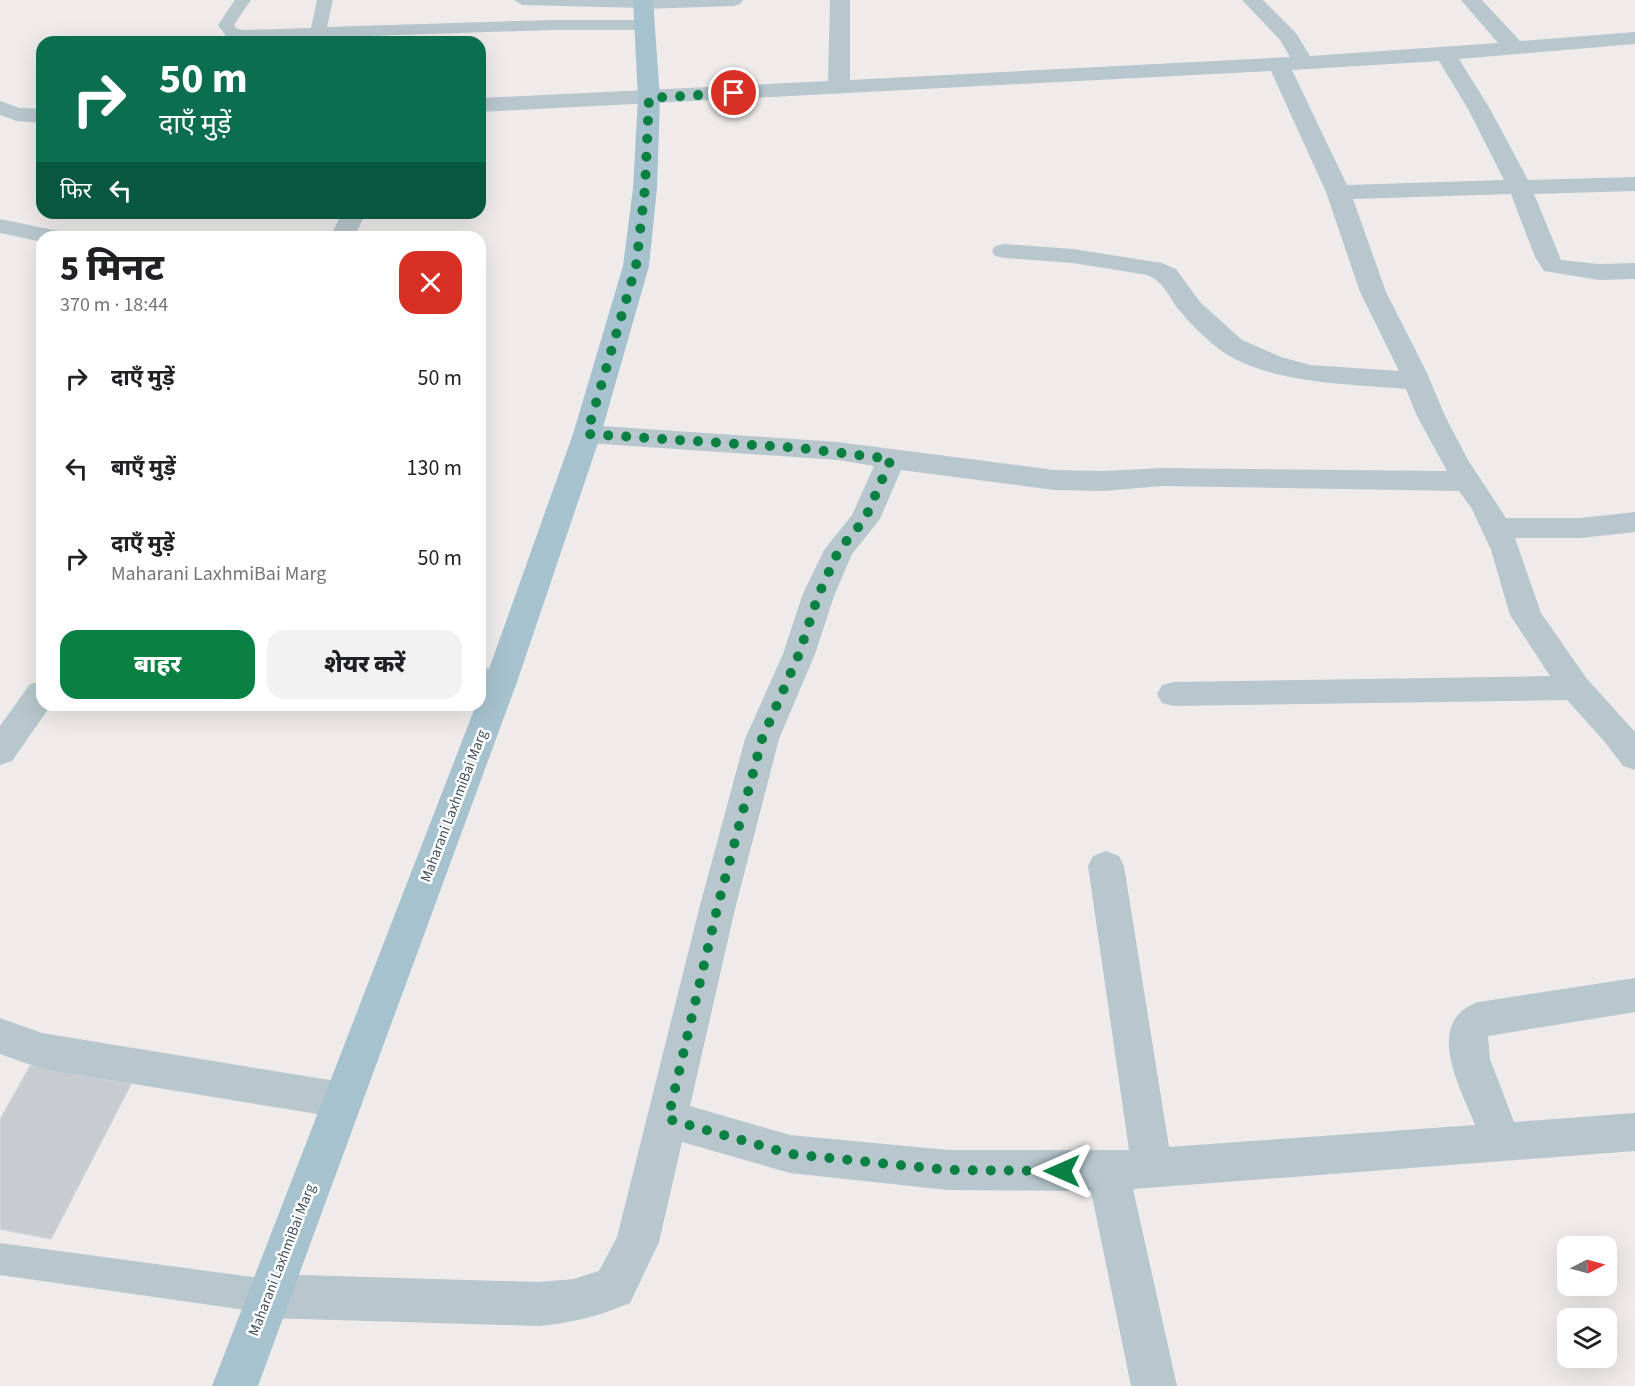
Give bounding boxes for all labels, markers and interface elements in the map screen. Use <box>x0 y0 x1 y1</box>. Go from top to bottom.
text: 50 m <box>159 49 248 109</box>
icon: right <box>60 60 138 138</box>
pin <box>708 67 759 118</box>
icon: arrive <box>717 76 750 109</box>
text: दाएँ मुड़ें <box>159 105 231 144</box>
icon: left <box>104 174 137 207</box>
text: फिर <box>60 175 92 207</box>
text: 5 मिनट <box>60 243 164 294</box>
button: close <box>399 251 462 314</box>
text: 370 m · 18:44 <box>60 291 168 319</box>
icon: right <box>60 362 93 395</box>
text: दाएँ मुड़ें <box>111 362 174 394</box>
text: 50 m <box>417 362 462 394</box>
icon: left <box>60 452 93 485</box>
text: बाएँ मुड़ें <box>111 452 176 484</box>
text: 130 m <box>407 452 462 484</box>
text: दाएँ मुड़ें <box>111 528 174 560</box>
icon: right <box>60 542 93 575</box>
text: 50 m <box>417 542 462 574</box>
text: Maharani LaxhmiBai Marg <box>111 560 326 588</box>
button: बाहर <box>60 630 255 699</box>
button: शेयर करें <box>267 630 462 699</box>
street label: Maharani LaxhmiBai Marg <box>415 726 493 885</box>
position arrow <box>1030 1139 1094 1203</box>
street label: Maharani LaxhmiBai Marg <box>243 1180 321 1339</box>
north arrow <box>1557 1236 1617 1296</box>
map controls <box>1557 1236 1617 1368</box>
button: layers <box>1557 1308 1617 1368</box>

